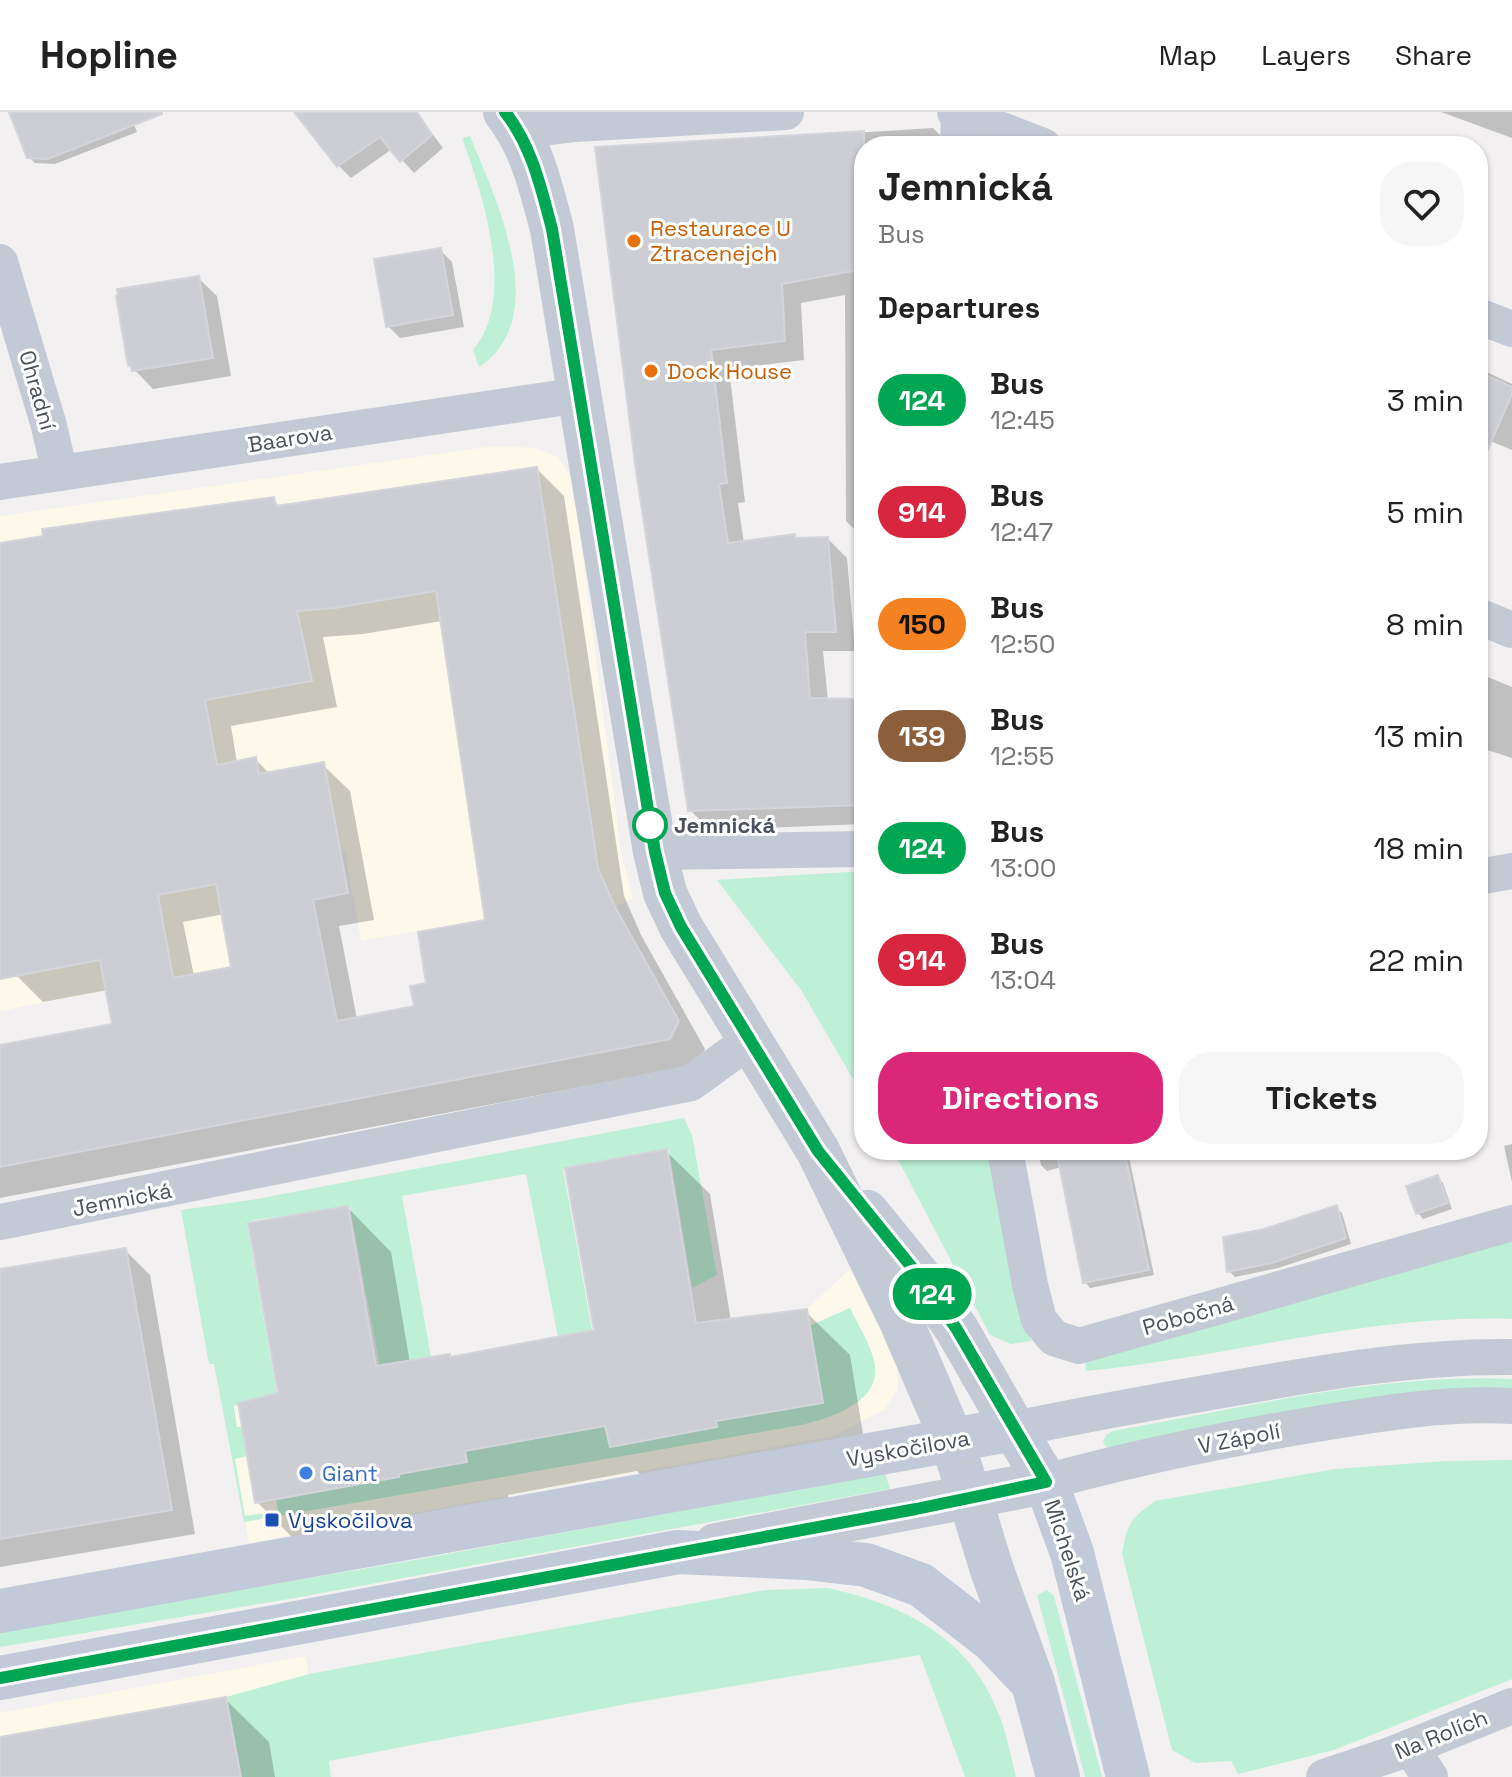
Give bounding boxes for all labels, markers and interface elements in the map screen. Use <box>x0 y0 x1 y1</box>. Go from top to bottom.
text: Hopline <box>40 31 178 79</box>
text: Map <box>1159 37 1217 73</box>
text: Layers <box>1261 37 1351 73</box>
text: Share <box>1395 37 1472 73</box>
button: heart <box>1380 162 1464 246</box>
text: Jemnická <box>878 163 1053 211</box>
place label: Restaurace U Ztracenejch <box>650 214 791 267</box>
text: Bus <box>878 217 925 251</box>
marker: Restaurace U Ztracenejch <box>625 232 643 250</box>
text: Departures <box>878 288 1040 327</box>
street label: Ohradní <box>13 347 63 434</box>
place label: Dock House <box>667 357 792 385</box>
marker: Dock House <box>642 362 660 380</box>
text: Bus <box>990 364 1044 403</box>
text: 3 min <box>1387 381 1464 420</box>
text: 124 <box>899 382 945 418</box>
text: 12:45 <box>990 403 1055 437</box>
street label: Baarova <box>246 417 335 458</box>
text: Bus <box>990 476 1044 515</box>
text: 5 min <box>1387 493 1464 532</box>
text: 914 <box>898 494 946 530</box>
text: 12:47 <box>990 515 1053 549</box>
text: Bus <box>990 588 1044 627</box>
text: 8 min <box>1386 605 1464 644</box>
text: 150 <box>898 606 946 642</box>
text: 12:50 <box>990 627 1055 661</box>
text: Bus <box>990 700 1044 739</box>
text: 13 min <box>1374 717 1464 756</box>
text: 139 <box>899 718 945 754</box>
text: 12:55 <box>990 739 1054 773</box>
marker: Jemnická <box>633 808 667 842</box>
place label: Jemnická <box>674 811 776 839</box>
text: Bus <box>990 812 1044 851</box>
text: 18 min <box>1374 829 1464 868</box>
text: 124 <box>899 830 945 866</box>
text: 13:00 <box>990 851 1056 885</box>
text: Bus <box>990 924 1044 963</box>
text: 22 min <box>1369 941 1464 980</box>
text: 914 <box>898 942 946 978</box>
text: 13:04 <box>990 963 1056 997</box>
button: Directions <box>878 1052 1163 1144</box>
button: Tickets <box>1179 1052 1464 1144</box>
street label: Jemnická <box>70 1176 174 1222</box>
line badge: 124 <box>886 1268 978 1320</box>
text: 124 <box>909 1276 955 1312</box>
street label: Pobočná <box>1139 1289 1237 1341</box>
street label: V Zápolí <box>1196 1416 1283 1460</box>
street label: Vyskočilova <box>844 1423 972 1473</box>
place label: Giant <box>322 1459 378 1487</box>
marker: Giant <box>297 1464 315 1482</box>
street label: Michelská <box>1038 1496 1098 1605</box>
place label: Vyskočilova <box>288 1506 413 1534</box>
marker: Vyskočilova <box>263 1511 281 1529</box>
street label: Na Rolích <box>1390 1703 1492 1765</box>

